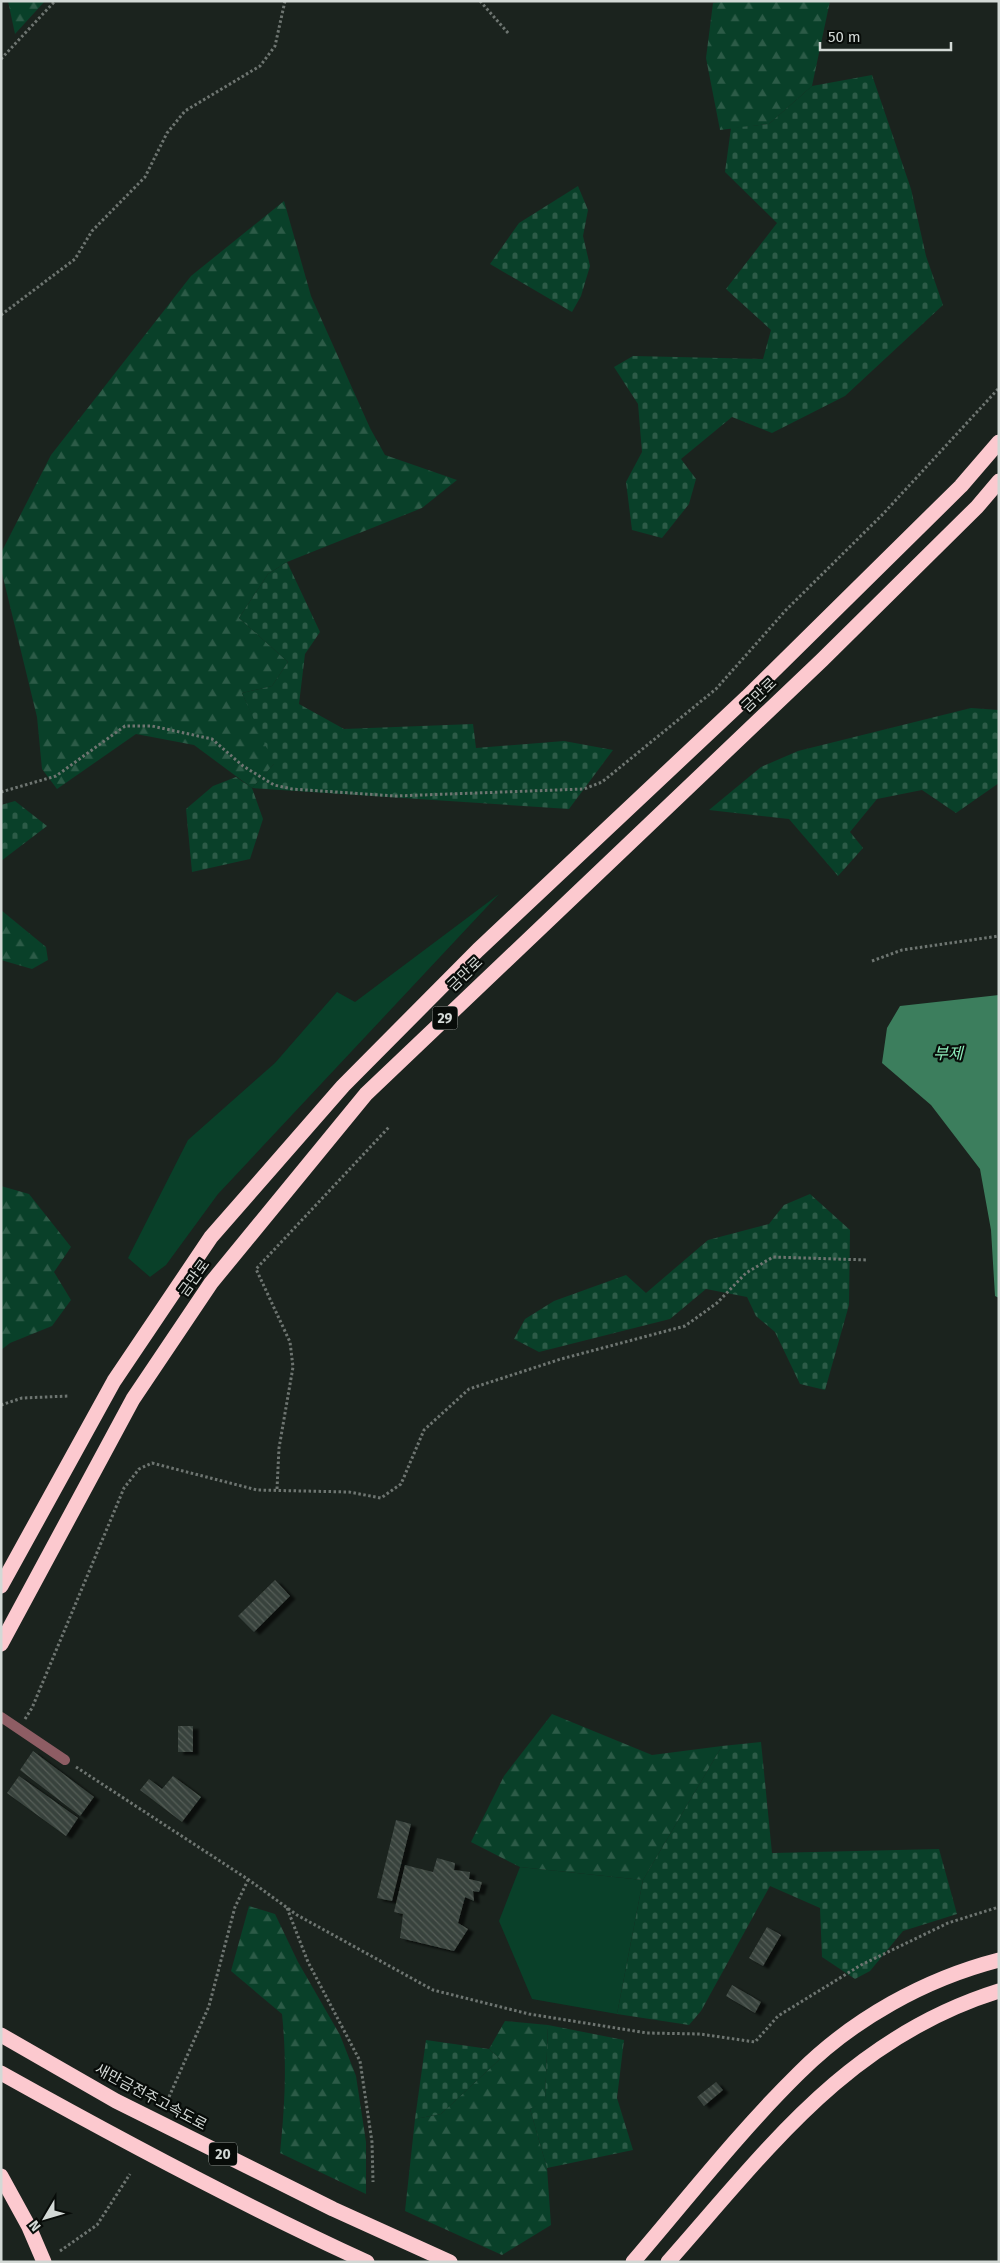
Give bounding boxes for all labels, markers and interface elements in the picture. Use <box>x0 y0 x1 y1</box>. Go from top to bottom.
scale bar <box>820 20 951 52</box>
text: 50 m <box>828 28 861 46</box>
street label: 금만로 <box>738 674 780 716</box>
street label: 금만로 <box>444 953 486 995</box>
road number: 29 <box>432 1006 458 1030</box>
water label: 부제 <box>933 1044 965 1063</box>
street label: 금만로 <box>175 1256 213 1300</box>
street label: 새만금전주고속도로 <box>92 2060 210 2134</box>
road number: 20 <box>209 2142 237 2166</box>
north arrow <box>20 2193 70 2243</box>
text: N <box>26 2217 45 2235</box>

